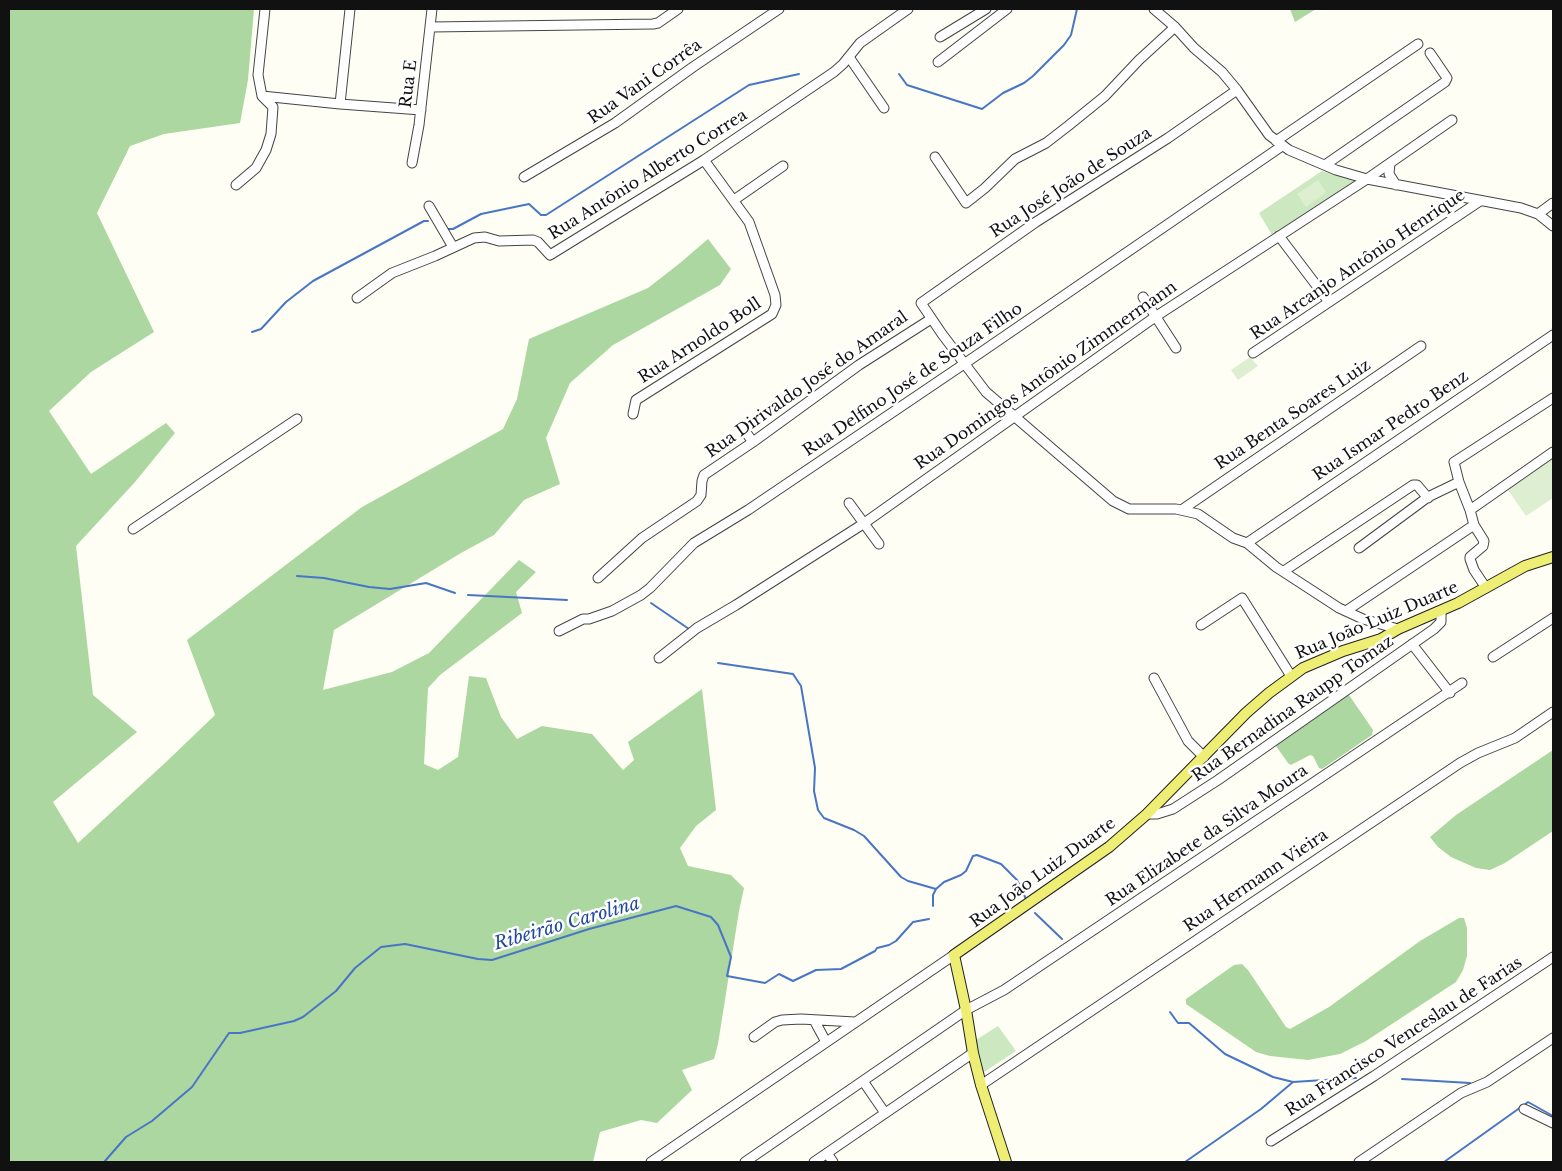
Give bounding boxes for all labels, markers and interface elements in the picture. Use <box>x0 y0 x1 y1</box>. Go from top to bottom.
street label: Rua Vani Corrêa <box>585 36 705 128</box>
street label: Rua E <box>397 59 421 109</box>
street label: Rua Antônio Alberto Correa <box>545 106 751 244</box>
street label: Rua José João de Souza <box>987 124 1155 242</box>
street label: Rua Arcanjo Antônio Henrique <box>1247 186 1469 344</box>
street label: Rua Domingos Antônio Zimmermann <box>911 278 1181 474</box>
street label: Rua Arnoldo Boll <box>635 294 765 388</box>
street label: Rua Delfino José de Souza Filho <box>800 299 1026 461</box>
street label: Rua Dirivaldo José do Amaral <box>702 308 912 462</box>
street label: Rua Benta Soares Luiz <box>1212 356 1374 474</box>
street label: Rua Ismar Pedro Benz <box>1310 367 1472 485</box>
street label: Rua João Luiz Duarte <box>1293 578 1461 664</box>
street label: Rua Bernadina Raupp Tomaz <box>1189 632 1397 786</box>
street label: Rua Elizabete da Silva Moura <box>1102 761 1312 911</box>
street label: Rua João Luiz Duarte <box>967 814 1119 932</box>
street label: Rua Hermann Vieira <box>1180 826 1332 936</box>
water label: Ribeirão Carolina <box>492 893 642 955</box>
street label: Rua Francisco Venceslau de Farias <box>1282 953 1526 1121</box>

